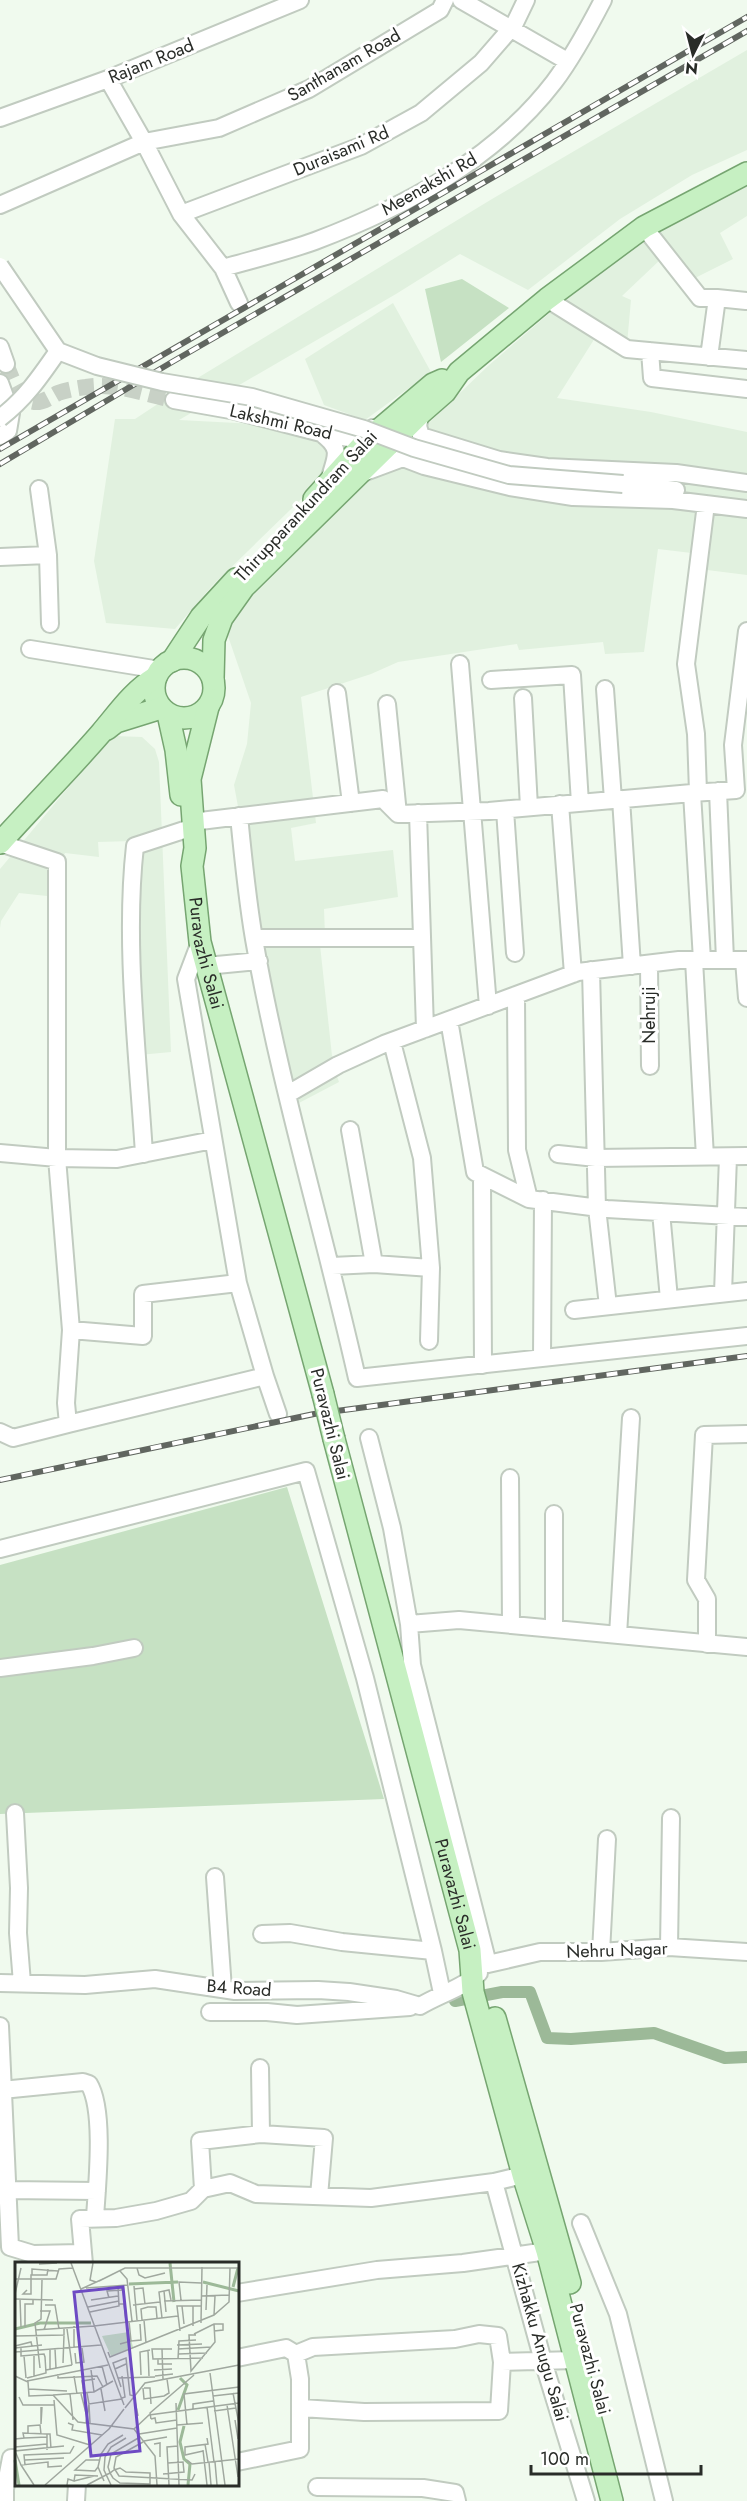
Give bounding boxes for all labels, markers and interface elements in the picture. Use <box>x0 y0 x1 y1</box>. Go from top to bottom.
street label: Santhanam Road <box>283 22 405 108</box>
north arrow <box>663 24 723 84</box>
street label: Rajam Road <box>104 32 198 90</box>
text: N <box>684 56 699 81</box>
street label: Duraisami Rd <box>289 119 393 183</box>
street label: Meenakshi Rd <box>376 146 482 222</box>
street label: Lakshmi Road <box>227 398 335 446</box>
street label: Thirupparankundram Salai <box>229 424 383 588</box>
street label: Puravazhi Salai <box>182 896 231 1012</box>
street label: Nehruji <box>636 986 662 1044</box>
street label: Puravazhi Salai <box>304 1366 356 1482</box>
street label: Puravazhi Salai <box>428 1836 482 1953</box>
street label: Nehru Nagar <box>566 1935 669 1965</box>
street label: B4 Road <box>206 1973 272 2003</box>
street label: Kizhakku Anugu Salai <box>505 2260 575 2424</box>
inset map <box>15 2262 238 2486</box>
street label: Puravazhi Salai <box>563 2301 617 2417</box>
scale bar <box>531 2438 700 2476</box>
text: 100 m <box>540 2446 589 2472</box>

